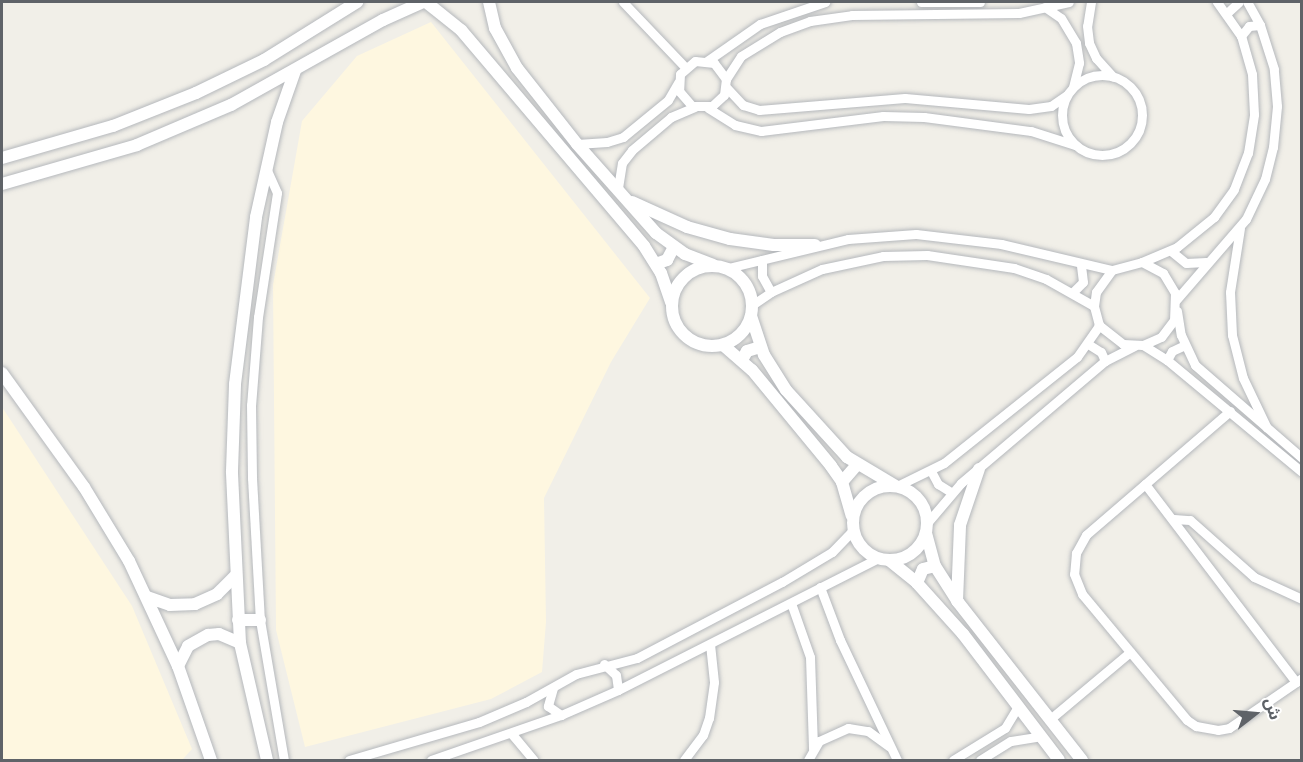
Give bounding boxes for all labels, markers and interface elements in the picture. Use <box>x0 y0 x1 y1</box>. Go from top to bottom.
north arrow <box>1225 684 1285 744</box>
text: ش <box>1262 696 1284 722</box>

